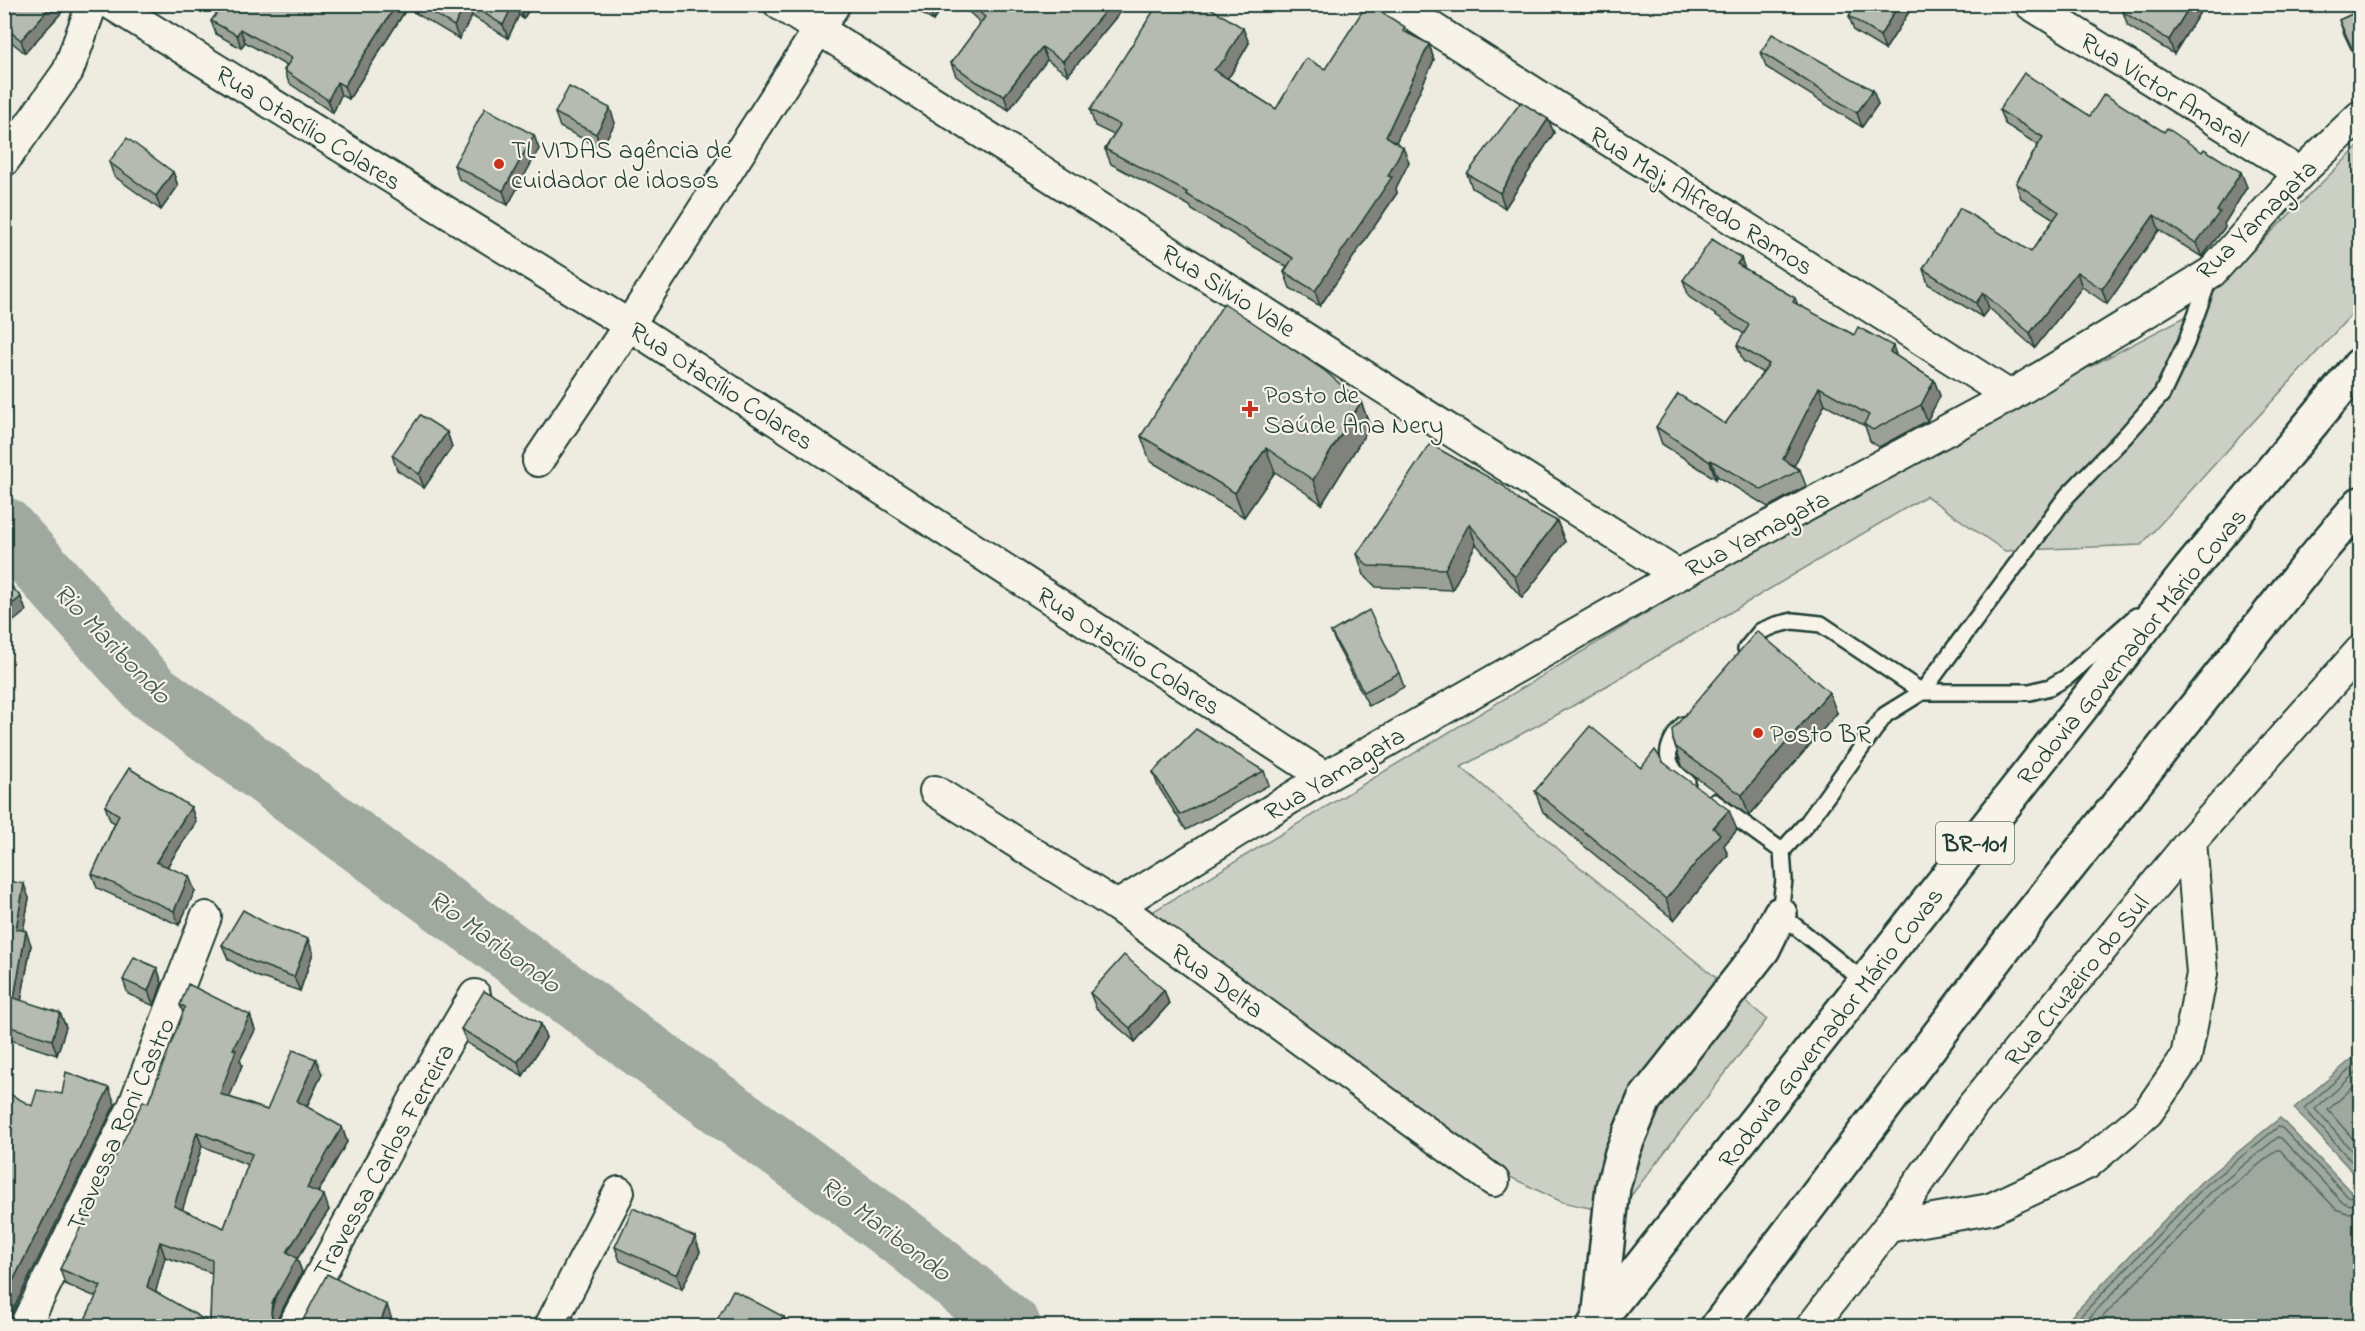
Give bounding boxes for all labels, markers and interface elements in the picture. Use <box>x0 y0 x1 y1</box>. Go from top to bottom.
street label: Rua Victor Amaral <box>2072 24 2255 159</box>
street label: Rua Otacílio Colares <box>207 57 408 202</box>
street label: Rua Maj. Alfredo Ramos <box>1581 118 1820 287</box>
place label: TL VIDAS agência de cuidador de idosos <box>511 133 732 201</box>
street label: Rua Yamagata <box>2189 152 2328 291</box>
marker: TL VIDAS agência de cuidador de idosos <box>492 157 506 171</box>
street label: Rua Silvio Vale <box>1153 236 1302 349</box>
street label: Rua Otacílio Colares <box>621 314 820 462</box>
place label: Posto de Saúde Ana Nery <box>1264 378 1443 446</box>
marker: Posto de Saúde Ana Nery <box>1241 400 1259 418</box>
street label: Rua Yamagata <box>1680 482 1837 590</box>
street label: Rodovia Governador Mário Covas <box>2009 501 2258 795</box>
water label: Rio Maribondo <box>43 575 180 715</box>
street label: Rua Otacílio Colares <box>1028 579 1227 727</box>
place label: Posto BR <box>1770 717 1872 755</box>
street label: Rua Yamagata <box>1258 718 1413 833</box>
marker: Posto BR <box>1751 726 1765 740</box>
road number: BR-101 <box>1936 822 2014 864</box>
street label: Rodovia Governador Mário Covas <box>1710 880 1954 1178</box>
water label: Rio Maribondo <box>419 882 569 1005</box>
street label: Rua Cruzeiro do Sul <box>1997 887 2160 1076</box>
street label: Rua Delta <box>1162 935 1271 1029</box>
street label: Travessa Roni Castro <box>59 1012 187 1238</box>
street label: Travessa Carlos Ferreira <box>305 1037 466 1286</box>
water label: Rio Maribondo <box>811 1168 959 1293</box>

